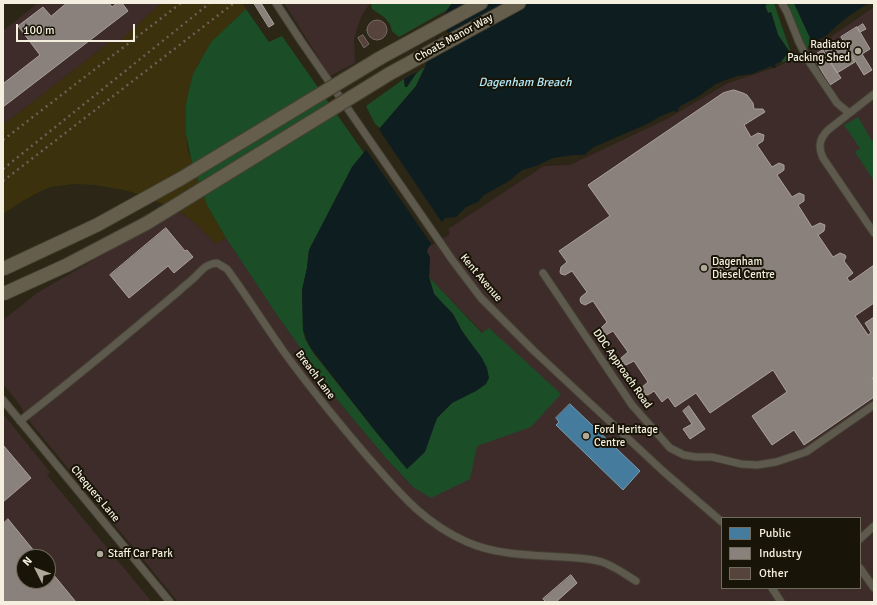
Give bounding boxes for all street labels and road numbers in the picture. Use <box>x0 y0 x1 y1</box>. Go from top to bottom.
street label: Choats Manor Way <box>413 11 495 65</box>
street label: Kent Avenue <box>457 251 505 305</box>
street label: DDC Approach Road <box>590 327 654 411</box>
street label: Breach Lane <box>292 348 338 402</box>
street label: Chequers Lane <box>68 463 122 525</box>

